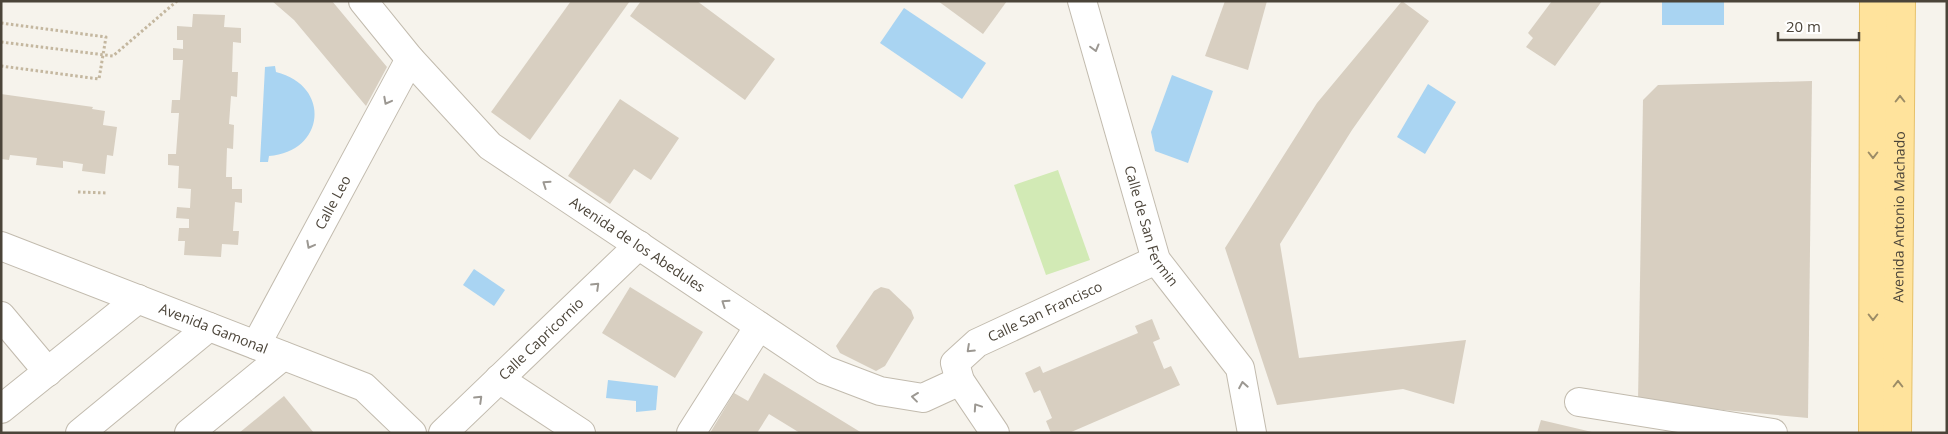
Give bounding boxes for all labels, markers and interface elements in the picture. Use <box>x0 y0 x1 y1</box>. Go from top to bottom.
scale bar <box>1778 10 1859 42</box>
text: 20 m <box>1786 16 1821 36</box>
one-way arrow <box>1089 44 1099 52</box>
one-way arrow <box>1895 95 1905 102</box>
one-way arrow <box>383 96 393 105</box>
street label: Avenida Antonio Machado <box>1888 131 1909 303</box>
one-way arrow <box>1868 152 1878 159</box>
street label: Calle de San Fermin <box>1120 163 1183 290</box>
street label: Calle Leo <box>310 172 355 233</box>
one-way arrow <box>542 180 551 190</box>
street label: Avenida de los Abedules <box>566 192 709 296</box>
one-way arrow <box>306 239 316 248</box>
street label: Calle San Francisco <box>984 276 1105 346</box>
one-way arrow <box>590 283 599 292</box>
street label: Calle Capricornio <box>494 293 587 384</box>
street label: Avenida Gamonal <box>157 298 271 358</box>
one-way arrow <box>721 300 731 309</box>
one-way arrow <box>1868 314 1878 322</box>
one-way arrow <box>967 343 976 352</box>
one-way arrow <box>1239 380 1249 389</box>
one-way arrow <box>1893 380 1903 388</box>
one-way arrow <box>911 392 919 403</box>
one-way arrow <box>473 396 482 405</box>
one-way arrow <box>974 403 983 412</box>

